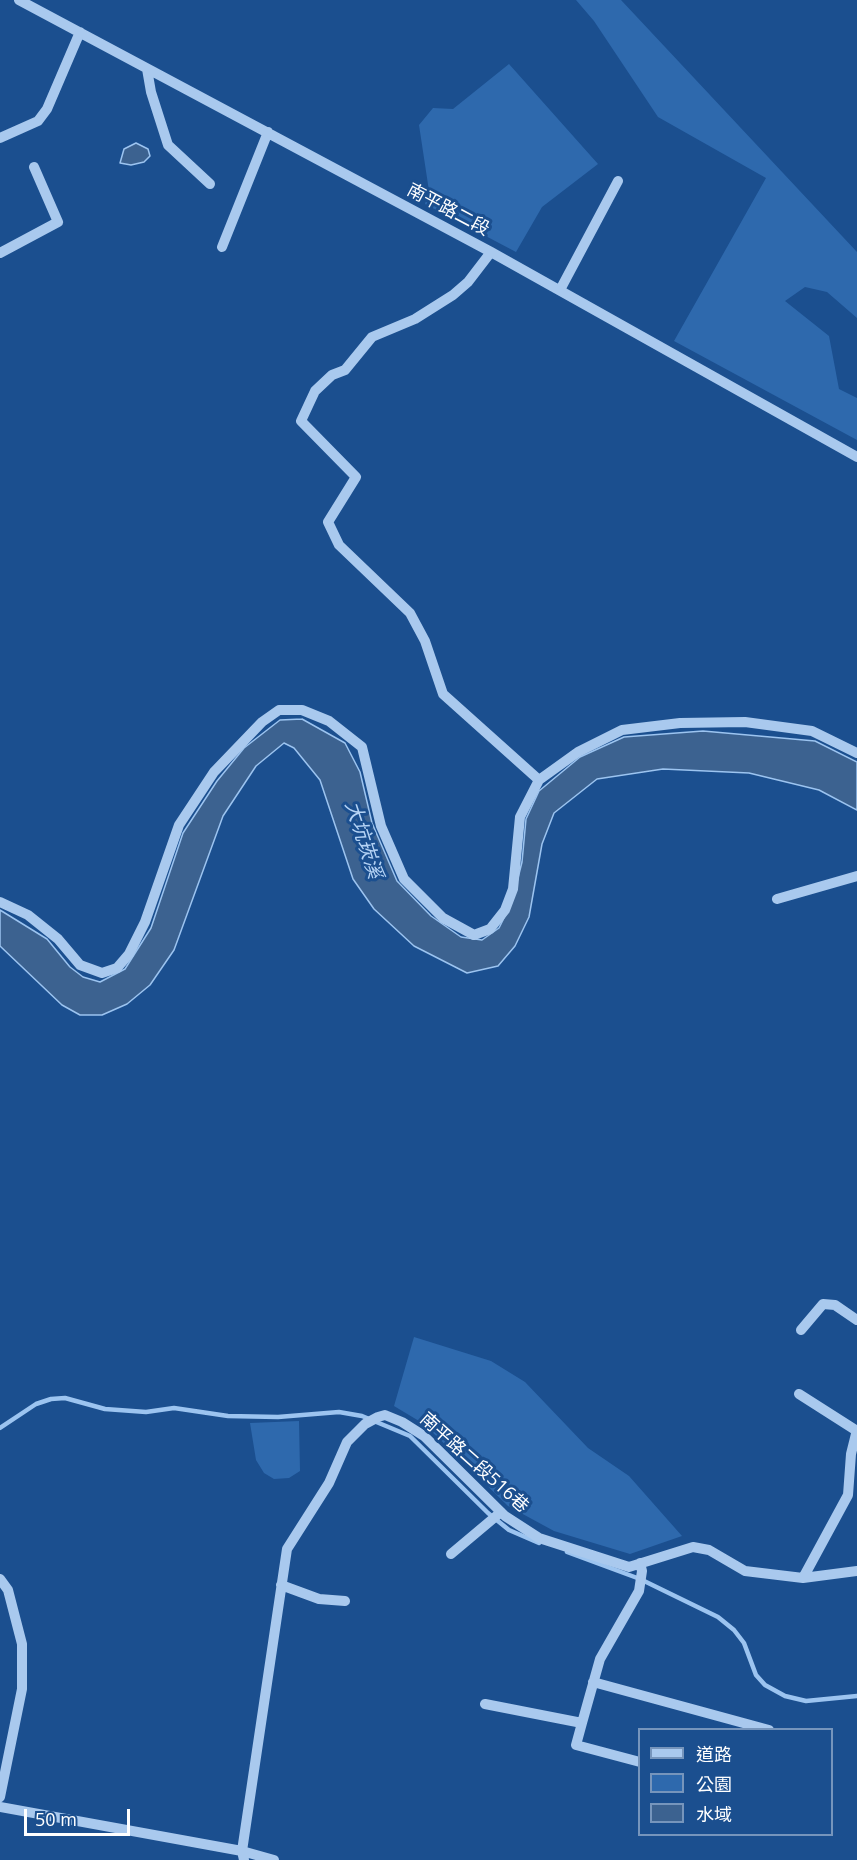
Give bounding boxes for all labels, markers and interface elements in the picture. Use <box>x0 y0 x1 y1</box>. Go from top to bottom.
street label: 南平路二段 <box>403 179 493 241</box>
water label: 大坑崁溪 <box>339 798 387 882</box>
street label: 南平路二段516巷 <box>415 1409 533 1517</box>
legend <box>638 1728 833 1836</box>
text: 道路 <box>696 1742 732 1766</box>
text: 公園 <box>696 1772 732 1796</box>
scale bar <box>27 1797 134 1835</box>
text: 水域 <box>696 1802 732 1826</box>
text: 50 m <box>35 1807 77 1831</box>

